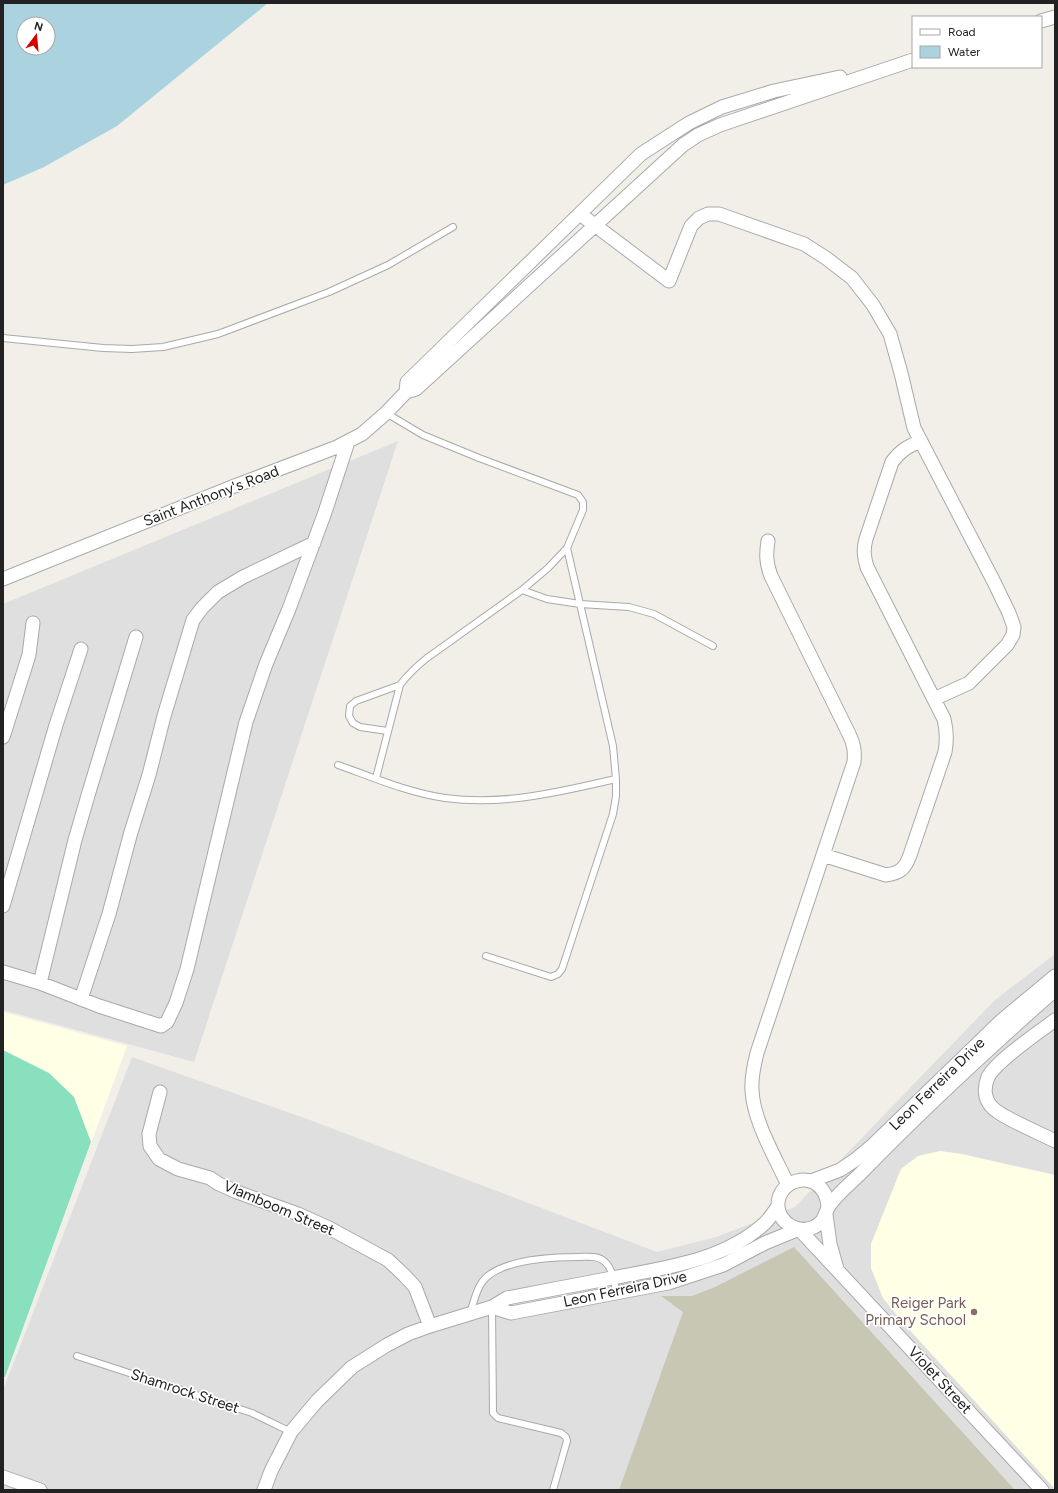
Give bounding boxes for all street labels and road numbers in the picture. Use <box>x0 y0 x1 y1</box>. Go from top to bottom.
street label: Saint Anthony's Road <box>141 462 281 530</box>
street label: Leon Ferreira Drive <box>885 1034 989 1134</box>
street label: Vlamboom Street <box>221 1177 337 1240</box>
street label: Leon Ferreira Drive <box>562 1267 688 1311</box>
street label: Violet Street <box>904 1343 976 1418</box>
street label: Shamrock Street <box>129 1365 242 1417</box>

